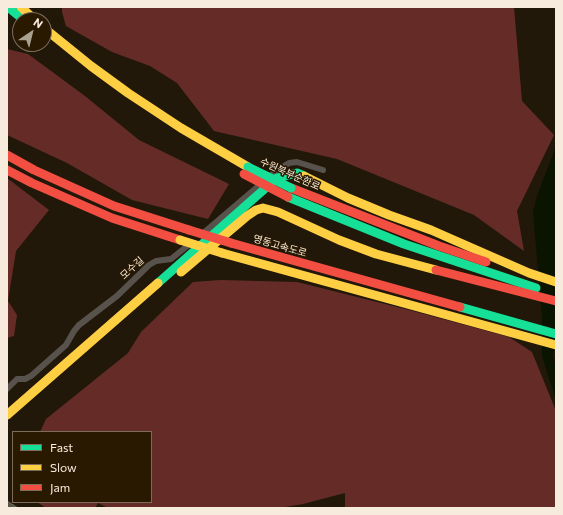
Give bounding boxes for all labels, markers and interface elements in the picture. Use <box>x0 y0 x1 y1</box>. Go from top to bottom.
north arrow <box>12 12 52 52</box>
text: N <box>31 15 46 30</box>
street label: 수원북부순환로 <box>258 155 322 193</box>
street label: 영동고속도로 <box>252 233 308 259</box>
street label: 모수길 <box>118 254 146 282</box>
legend <box>12 431 152 503</box>
text: Fast <box>50 440 73 454</box>
text: Slow <box>50 460 77 474</box>
text: Jam <box>50 480 70 494</box>

